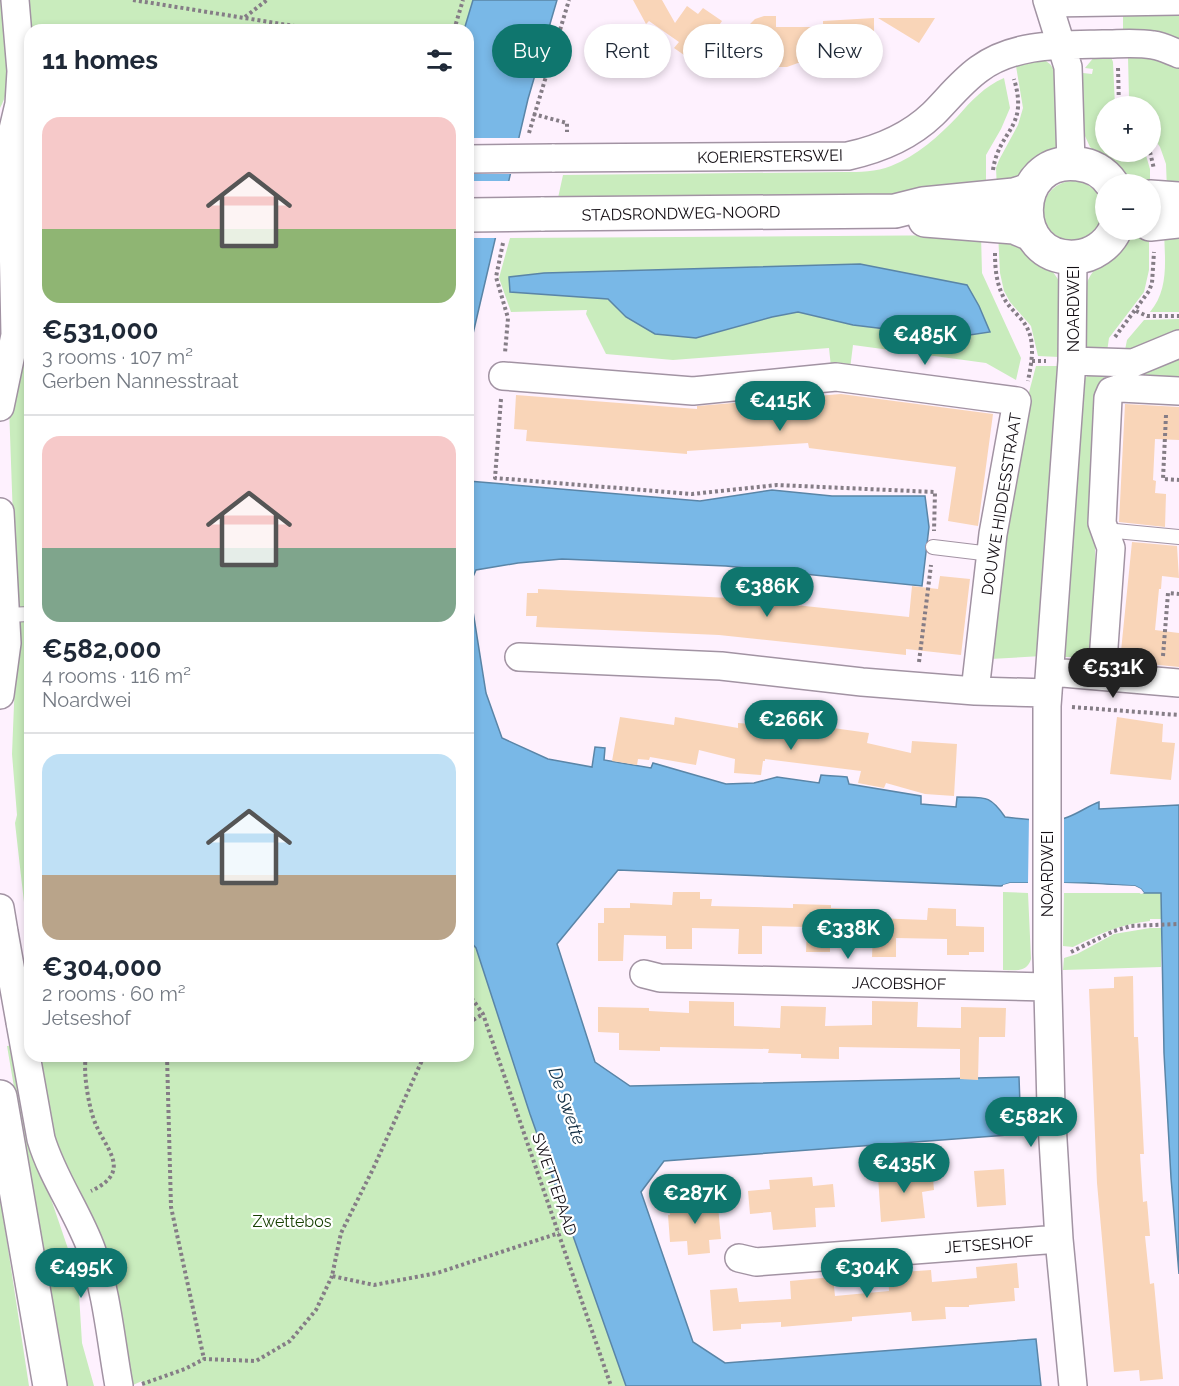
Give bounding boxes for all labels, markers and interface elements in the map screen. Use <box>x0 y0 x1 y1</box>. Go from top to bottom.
chip: Buy <box>492 24 572 78</box>
chip: Rent <box>584 24 671 78</box>
chip: Filters <box>683 24 784 78</box>
chip: New <box>796 24 883 78</box>
icon: filters <box>423 44 456 77</box>
text: 11 homes <box>42 45 158 75</box>
map controls <box>1095 96 1161 240</box>
button: + <box>1095 96 1161 162</box>
street label: KOERIERSTERSWEI <box>697 146 843 167</box>
icon: home <box>195 156 303 264</box>
button: − <box>1095 174 1161 240</box>
street label: STADSRONDWEG-NOORD <box>581 202 781 225</box>
street label: NOARDWEI <box>1064 266 1083 352</box>
text: €531,000 <box>42 315 158 345</box>
pin: €485K <box>883 315 967 366</box>
text: €485K <box>893 322 957 346</box>
text: 3 rooms · 107 m² <box>42 345 193 369</box>
text: Gerben Nannesstraat <box>42 369 239 393</box>
pin: €415K <box>738 381 822 432</box>
text: €415K <box>749 388 811 412</box>
street label: DOUWE HIDDESSTRAAT <box>978 411 1025 597</box>
icon: home <box>195 475 303 583</box>
pin: €386K <box>725 567 809 618</box>
text: €386K <box>735 574 799 598</box>
text: €582,000 <box>42 634 161 664</box>
pin: €531K <box>1071 648 1155 699</box>
text: €531K <box>1082 655 1144 679</box>
text: 4 rooms · 116 m² <box>42 664 191 688</box>
text: Noardwei <box>42 688 131 712</box>
pin: €266K <box>749 700 833 751</box>
text: €266K <box>759 707 823 731</box>
icon: home <box>195 793 303 901</box>
street label: NOARDWEI <box>1038 831 1057 917</box>
pin: €338K <box>806 909 890 960</box>
text: €338K <box>816 916 880 940</box>
text: €304,000 <box>42 952 162 982</box>
street label: JACOBSHOF <box>852 973 946 994</box>
text: 2 rooms · 60 m² <box>42 982 186 1006</box>
text: Jetseshof <box>42 1006 131 1030</box>
water label: De Swette <box>544 1064 591 1148</box>
pin: €582K <box>989 1097 1073 1148</box>
text: €582K <box>999 1104 1063 1128</box>
street label: SWETTEPAAD <box>528 1130 581 1238</box>
pin: €435K <box>862 1143 946 1194</box>
text: €435K <box>873 1150 936 1174</box>
pin: €287K <box>653 1174 737 1225</box>
text: €287K <box>663 1181 727 1205</box>
park label: Zwettebos <box>253 1212 332 1231</box>
street label: JETSESHOF <box>944 1232 1034 1257</box>
pin: €495K <box>39 1248 123 1299</box>
pin: €304K <box>825 1248 909 1299</box>
text: €495K <box>49 1255 113 1279</box>
text: €304K <box>835 1255 899 1279</box>

